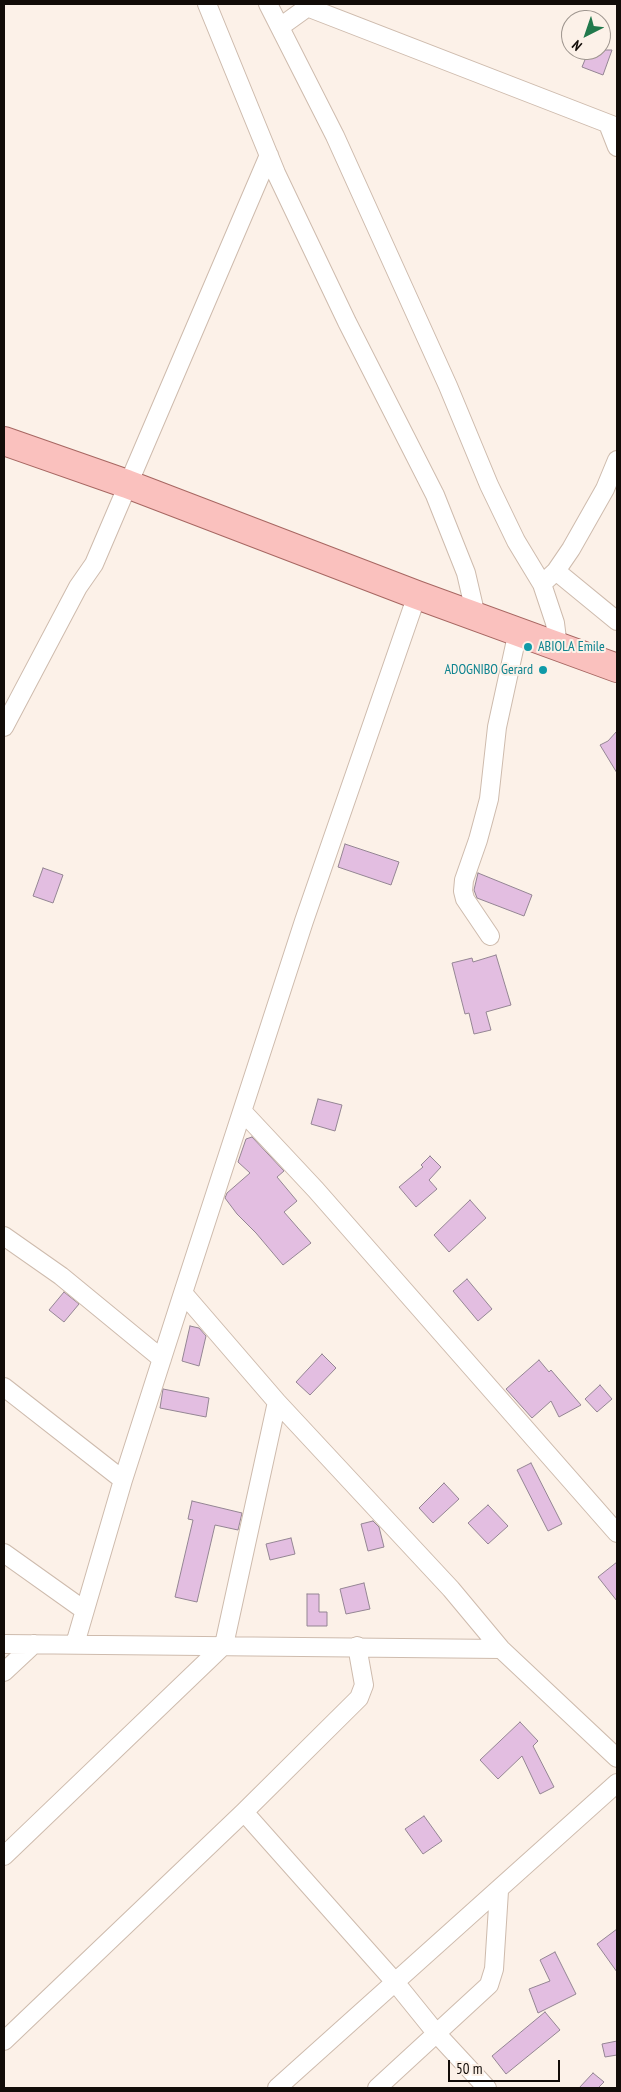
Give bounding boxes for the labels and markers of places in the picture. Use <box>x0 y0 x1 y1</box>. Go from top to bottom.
place label: ABIOLA Emile <box>538 639 605 655</box>
marker: ABIOLA Emile <box>522 641 534 653</box>
place label: ADOGNIBO Gerard <box>444 662 533 678</box>
marker: ADOGNIBO Gerard <box>537 664 549 676</box>

